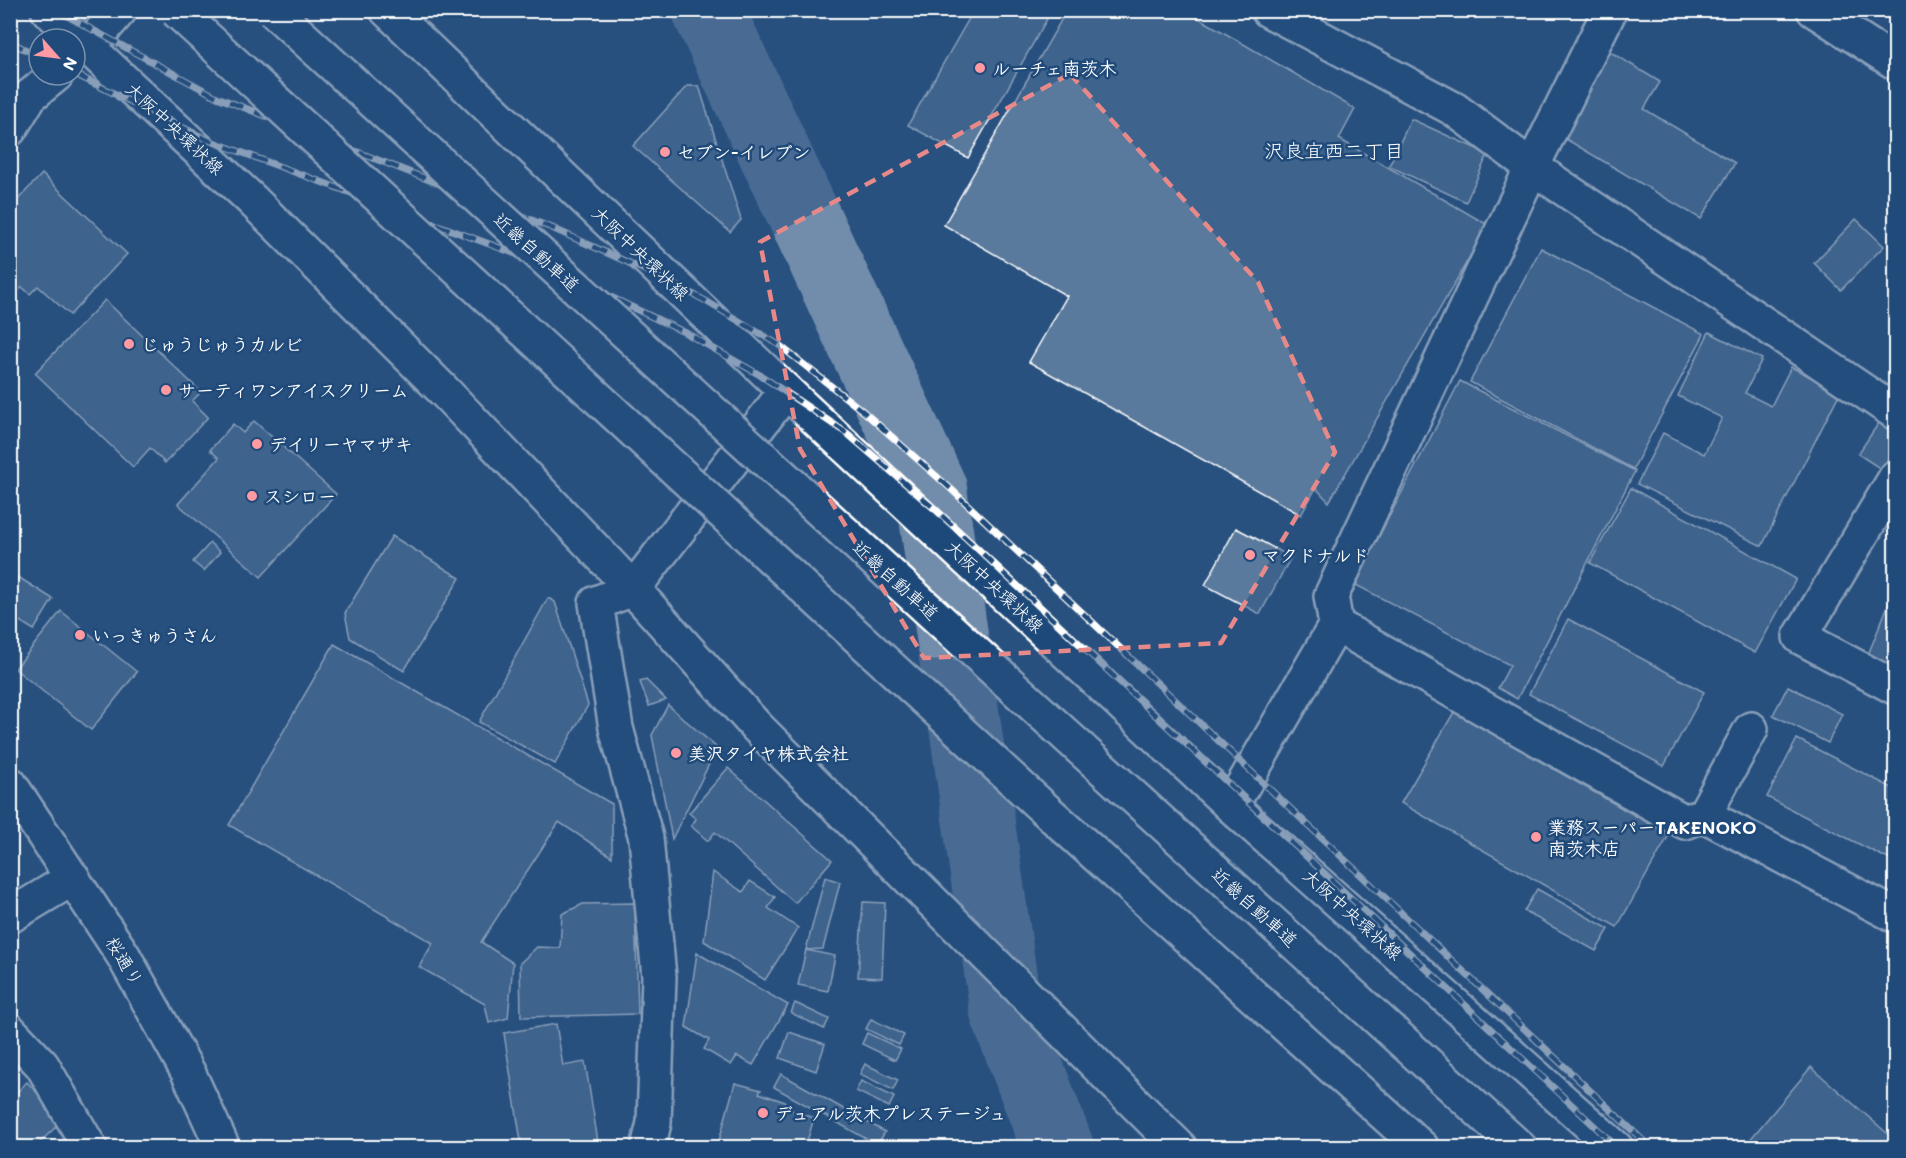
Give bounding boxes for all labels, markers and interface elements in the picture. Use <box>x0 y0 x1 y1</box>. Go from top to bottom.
north arrow <box>27 27 87 87</box>
text: N <box>59 54 83 75</box>
place label: ルーチェ南茨木 <box>992 56 1117 80</box>
marker: ルーチェ南茨木 <box>973 61 987 75</box>
street label: 大阪中央環状線 <box>121 76 229 180</box>
district label: 沢良宜西二丁目 <box>1264 137 1404 163</box>
place label: セブン-イレブン <box>677 140 811 164</box>
marker: セブン-イレブン <box>658 145 672 159</box>
street label: 大阪中央環状線 <box>587 201 695 305</box>
street label: 近畿自動車道 <box>489 207 585 297</box>
place label: じゅうじゅうカルビ <box>141 332 303 356</box>
marker: じゅうじゅうカルビ <box>122 337 136 351</box>
place label: サーティワンアイスクリーム <box>178 378 408 402</box>
marker: サーティワンアイスクリーム <box>159 383 173 397</box>
place label: デイリーヤマザキ <box>269 432 413 456</box>
marker: デイリーヤマザキ <box>250 437 264 451</box>
place label: スシロー <box>264 484 336 508</box>
marker: スシロー <box>245 489 259 503</box>
street label: 大阪中央環状線 <box>941 534 1049 638</box>
street label: 近畿自動車道 <box>848 535 944 625</box>
place label: マクドナルド <box>1262 543 1369 567</box>
marker: マクドナルド <box>1243 548 1257 562</box>
place label: いっきゅうさん <box>92 623 217 647</box>
marker: いっきゅうさん <box>73 628 87 642</box>
place label: 美沢タイヤ株式会社 <box>688 741 849 765</box>
marker: 美沢タイヤ株式会社 <box>669 746 683 760</box>
place label: 業務スーパーTAKENOKO 南茨木店 <box>1548 815 1757 860</box>
marker: 業務スーパーTAKENOKO 南茨木店 <box>1529 830 1543 844</box>
street label: 近畿自動車道 <box>1207 862 1303 952</box>
street label: 大阪中央環状線 <box>1298 863 1408 965</box>
street label: 桜通り <box>101 932 149 990</box>
place label: デュアル茨木プレステージュ <box>775 1101 1007 1125</box>
marker: デュアル茨木プレステージュ <box>756 1106 770 1120</box>

